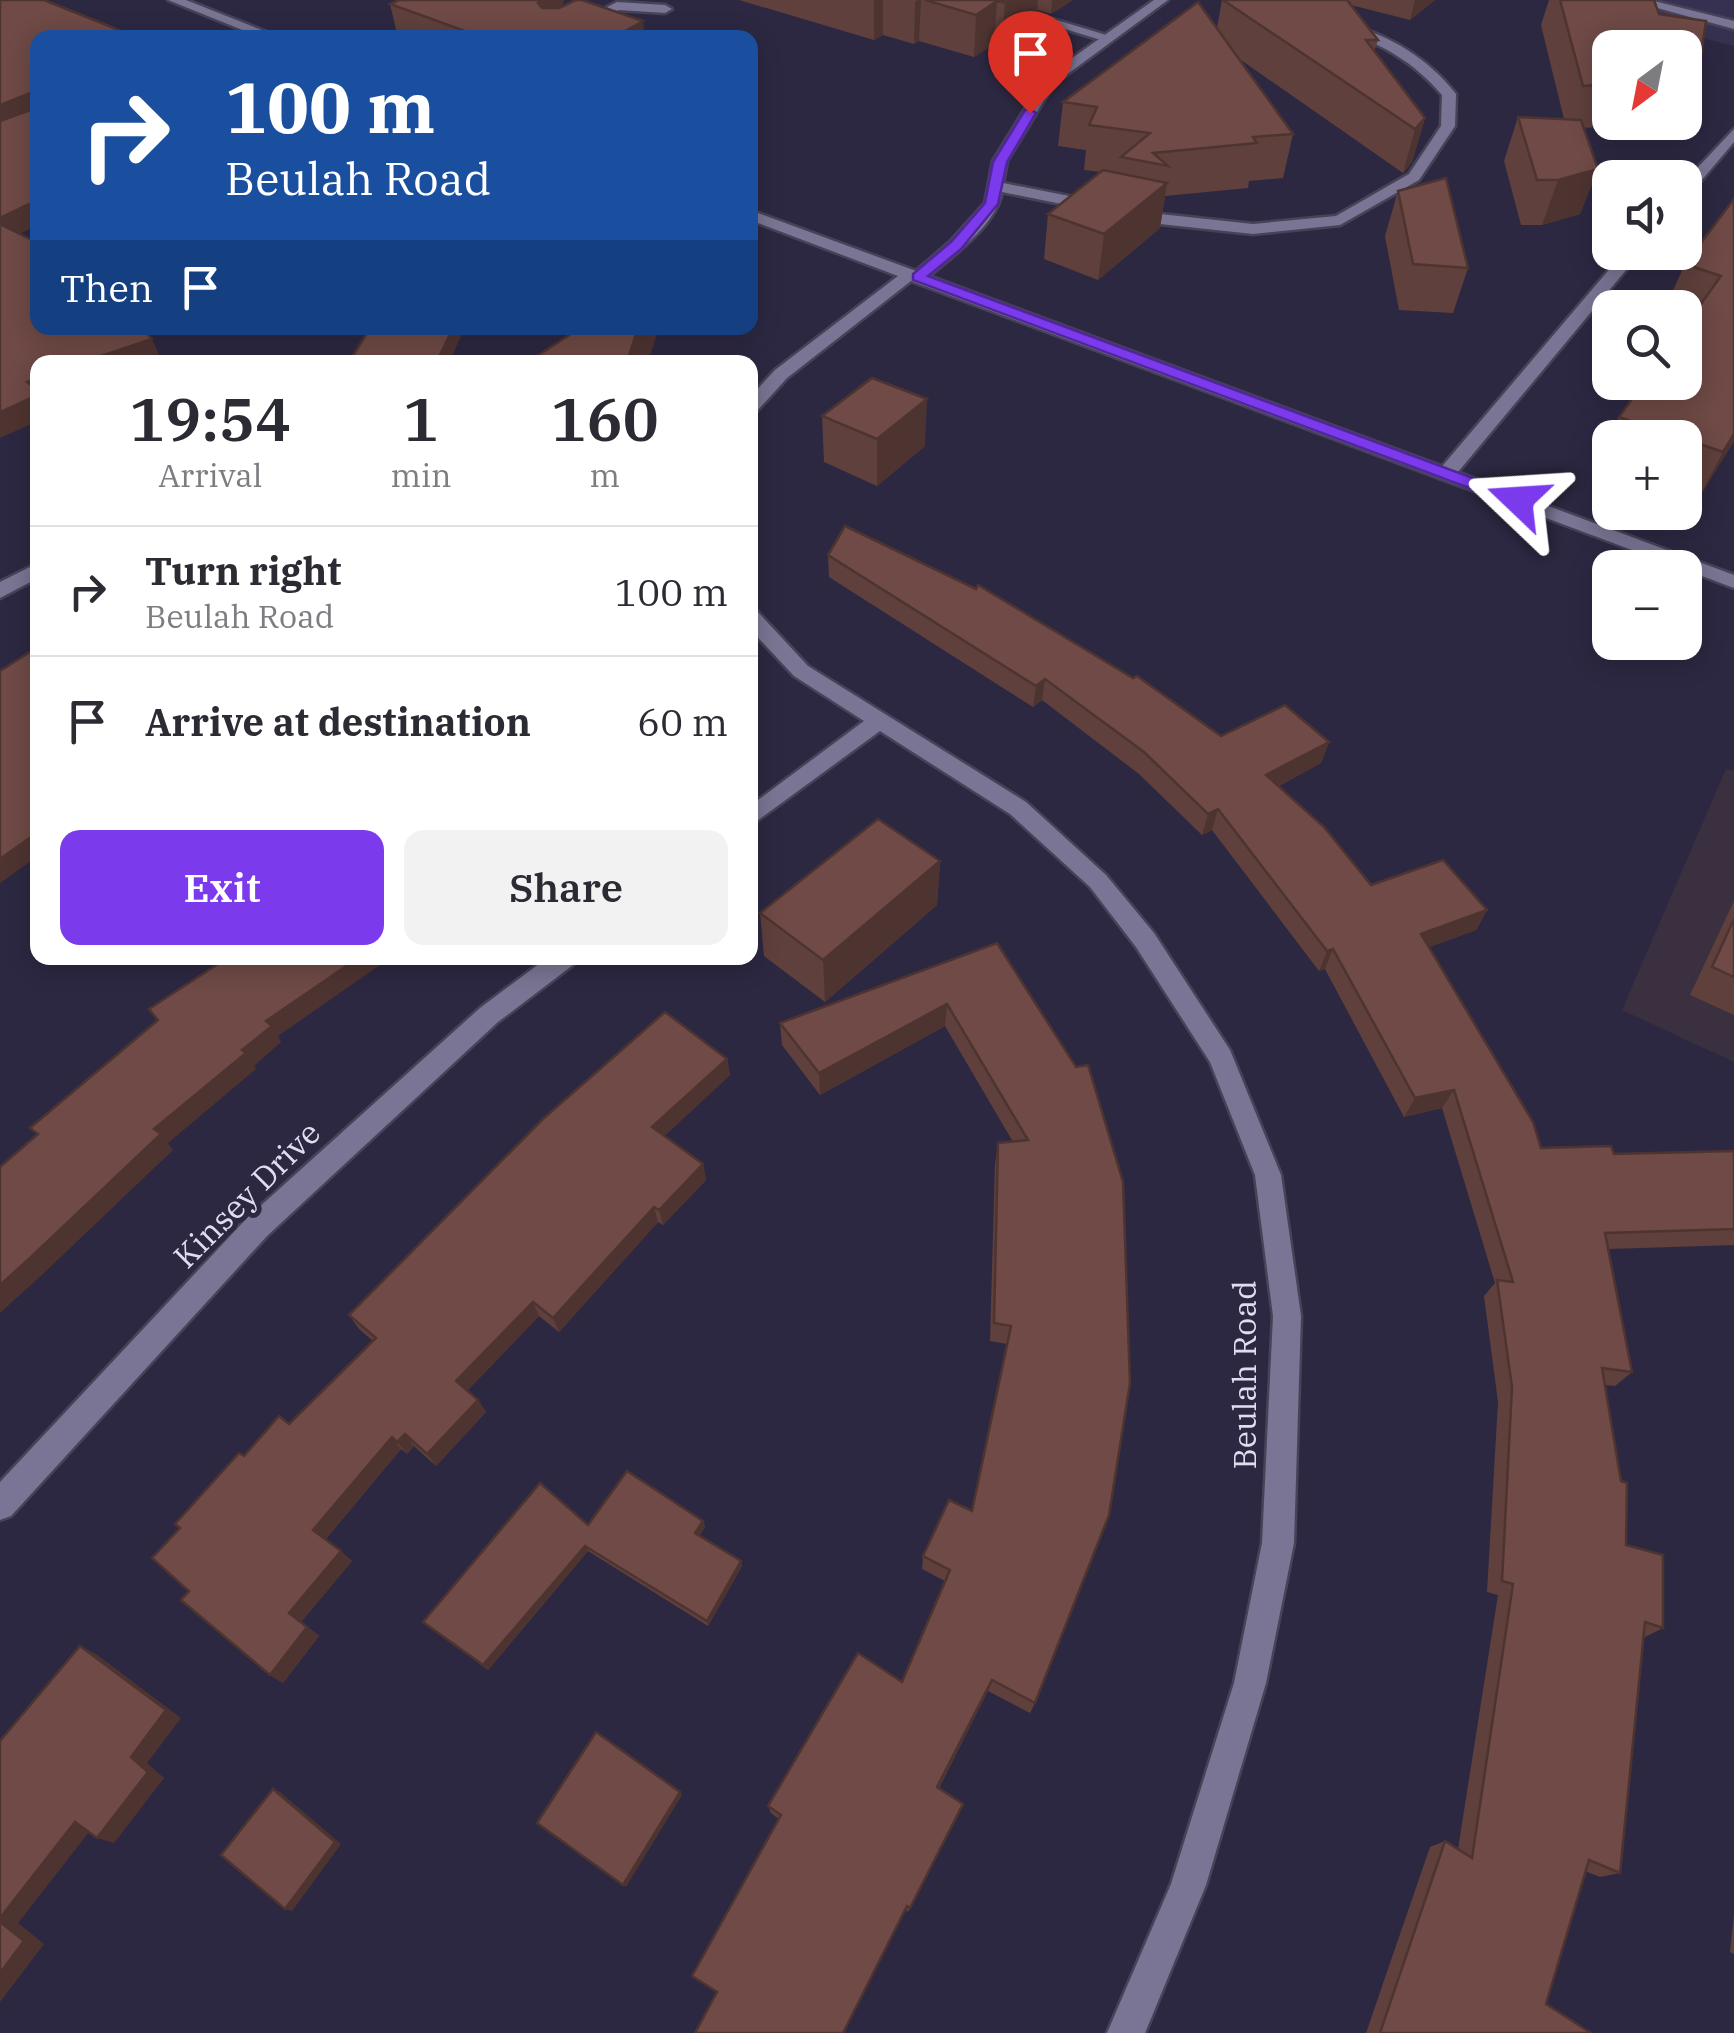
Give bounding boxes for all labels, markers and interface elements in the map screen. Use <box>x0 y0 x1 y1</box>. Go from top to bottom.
pin <box>988 11 1073 114</box>
icon: arrive <box>1003 26 1058 81</box>
north arrow <box>1592 30 1702 140</box>
map controls <box>1592 30 1702 660</box>
text: 100 m <box>225 61 435 152</box>
icon: right <box>60 70 190 200</box>
text: Beulah Road <box>225 149 491 207</box>
button: sound <box>1592 160 1702 270</box>
icon: arrive <box>173 260 228 315</box>
text: Then <box>60 263 153 312</box>
button: search <box>1592 290 1702 400</box>
text: 19:54 <box>129 379 291 458</box>
text: 1 <box>403 379 439 458</box>
text: 160 <box>551 379 659 458</box>
button: + <box>1592 420 1702 530</box>
position arrow <box>1466 448 1570 552</box>
text: Arrival <box>158 454 262 496</box>
text: min <box>390 454 451 496</box>
text: m <box>589 454 620 496</box>
text: Turn right <box>145 546 341 595</box>
button: − <box>1592 550 1702 660</box>
icon: right <box>60 564 115 619</box>
text: 100 m <box>615 567 728 616</box>
text: Beulah Road <box>145 595 334 637</box>
icon: arrive <box>60 694 115 749</box>
text: Arrive at destination <box>145 697 531 746</box>
text: 60 m <box>637 697 728 746</box>
button: Exit <box>60 830 384 945</box>
button: Share <box>404 830 728 945</box>
street label: Kinsey Drive <box>164 1112 329 1277</box>
street label: Beulah Road <box>1223 1280 1265 1470</box>

